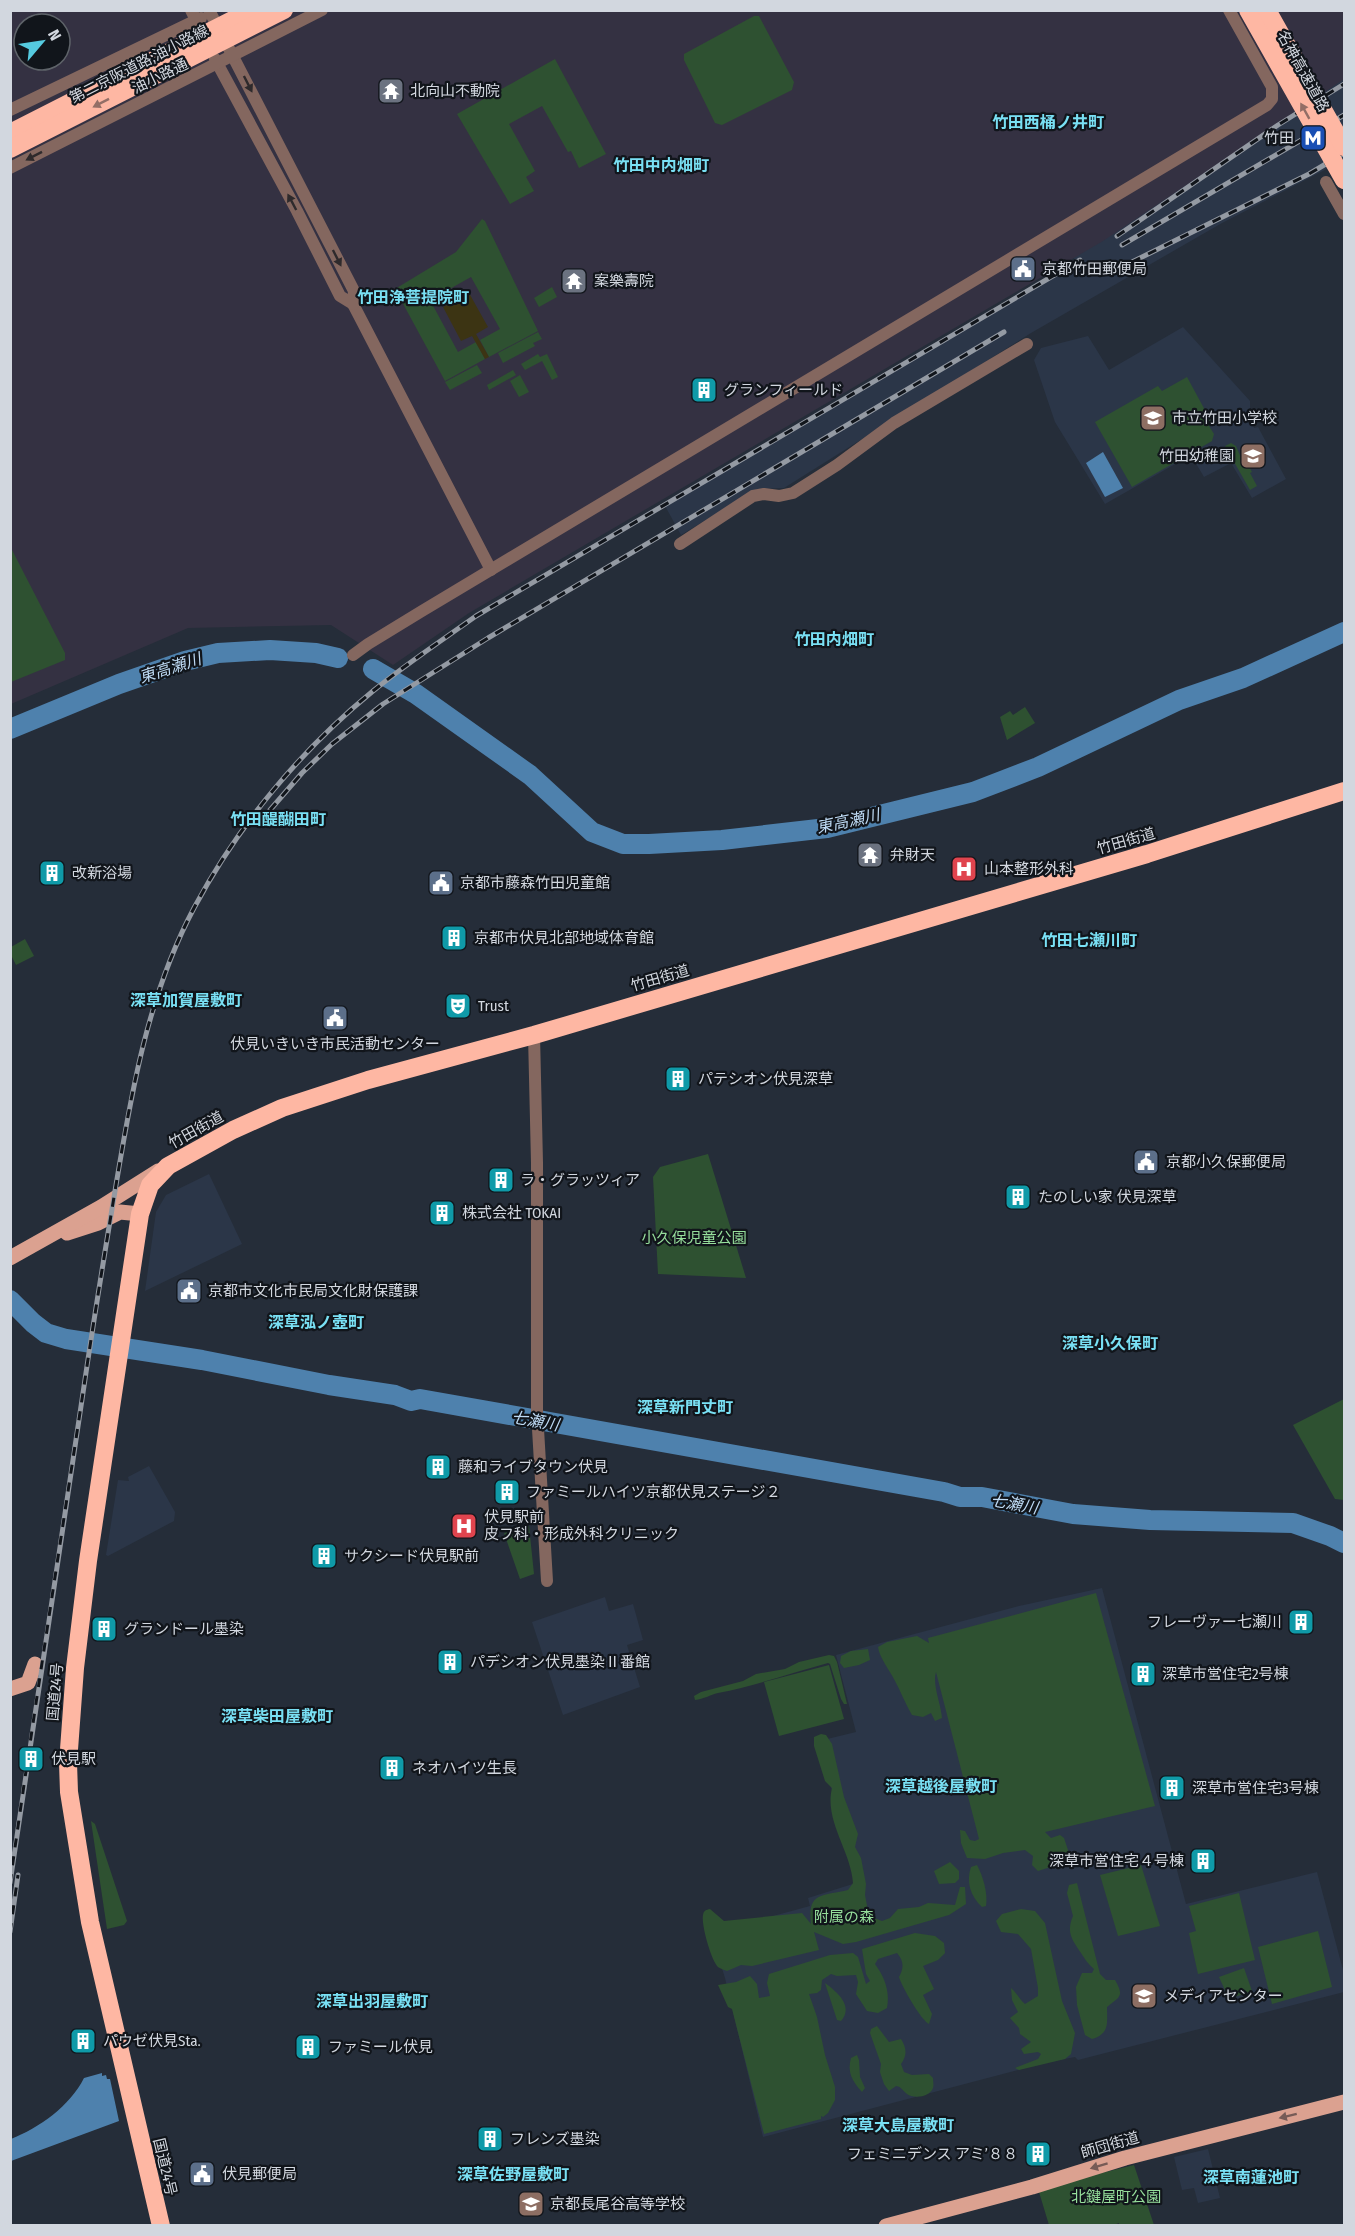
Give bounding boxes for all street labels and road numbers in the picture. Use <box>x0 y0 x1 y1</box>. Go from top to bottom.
street label: 第二京阪道路;油小路線 <box>67 21 211 107</box>
street label: 名神高速道路 <box>1273 27 1333 115</box>
street label: 油小路通 <box>129 55 191 97</box>
street label: 竹田街道 <box>1095 824 1157 858</box>
street label: 竹田街道 <box>629 961 691 995</box>
street label: 竹田街道 <box>165 1108 227 1152</box>
street label: 国道24号 <box>43 1662 67 1722</box>
street label: 師団街道 <box>1079 2128 1141 2162</box>
street label: 国道24号 <box>150 2136 180 2198</box>

